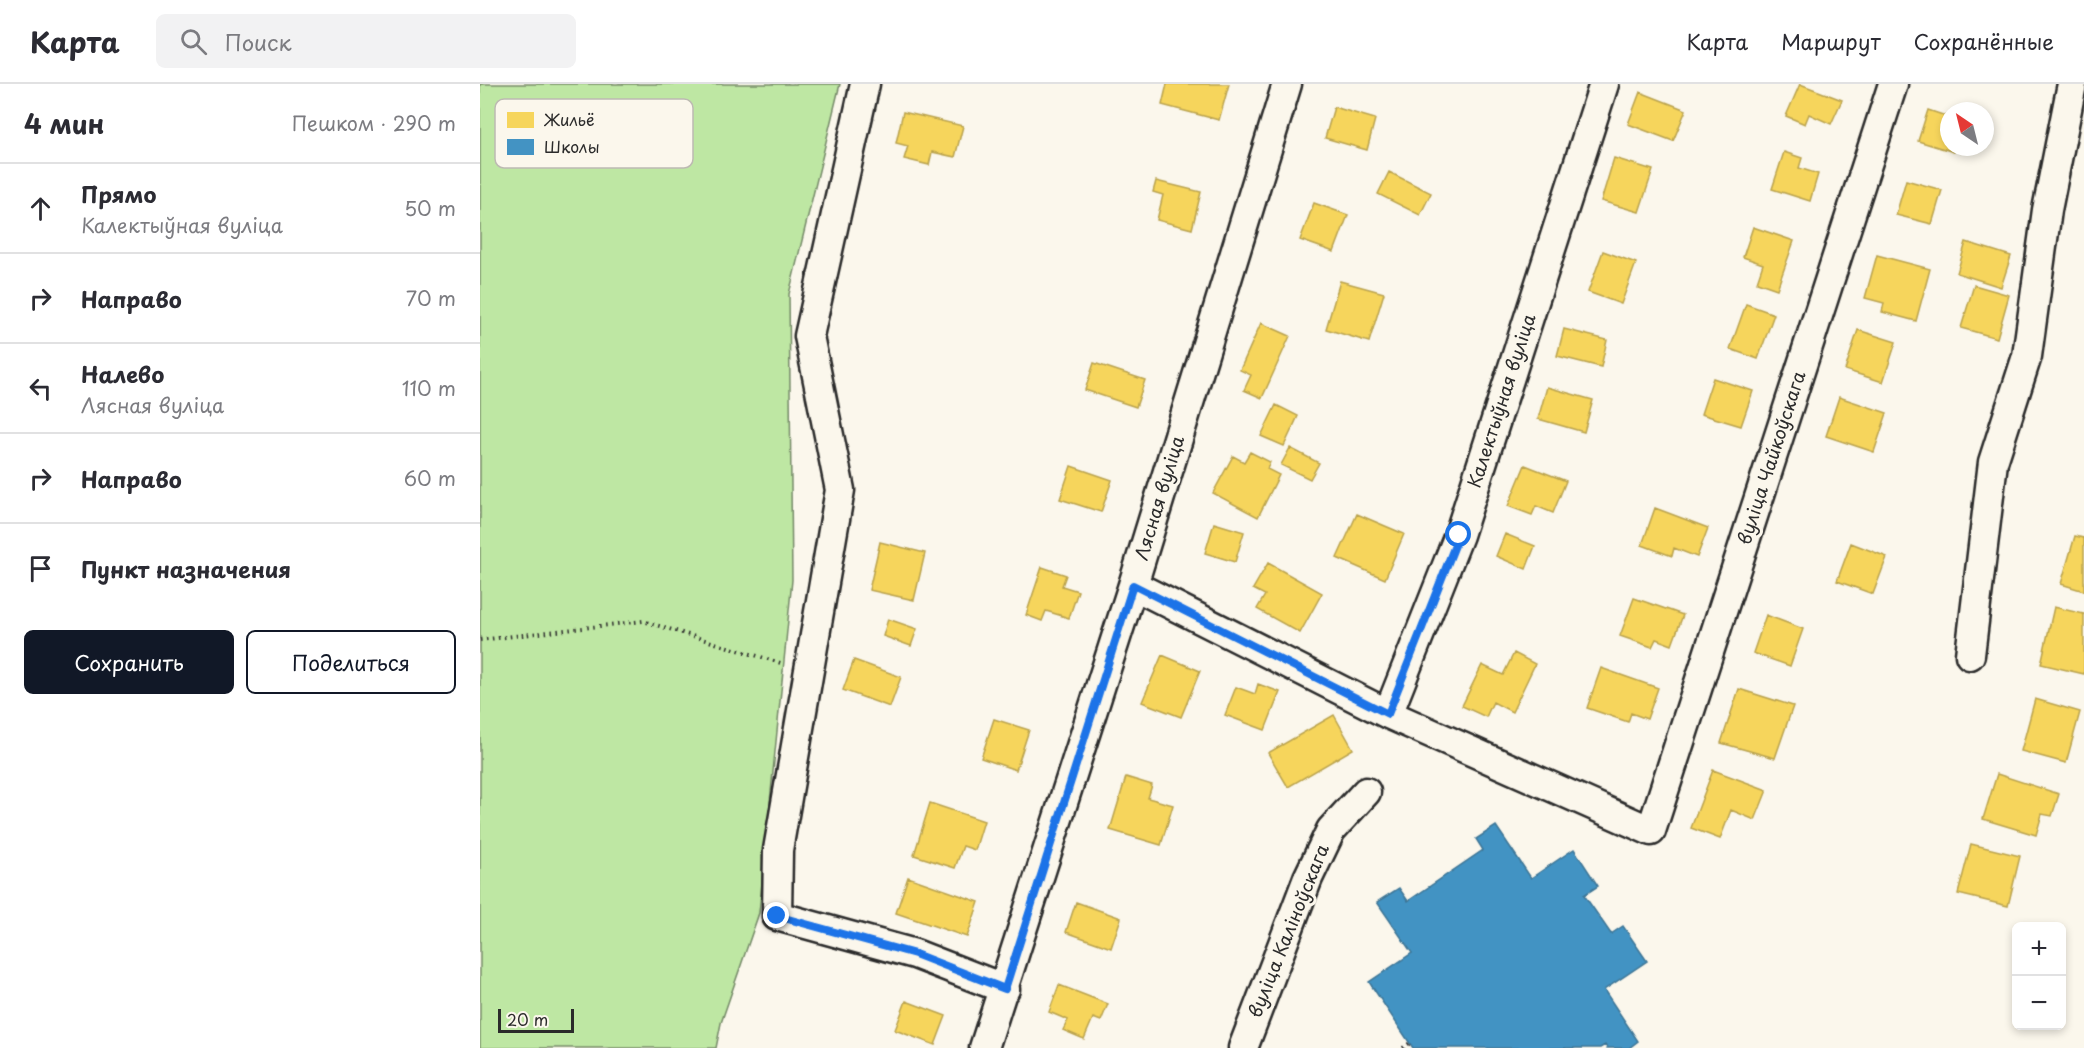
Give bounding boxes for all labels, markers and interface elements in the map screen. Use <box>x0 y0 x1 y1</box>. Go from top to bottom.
search box <box>156 14 576 68</box>
text: Карта <box>30 20 120 63</box>
icon: search <box>177 25 210 58</box>
text: Поиск <box>225 25 292 58</box>
text: Карта <box>1687 25 1748 57</box>
text: Маршрут <box>1781 25 1881 57</box>
text: Сохранённые <box>1914 25 2054 57</box>
legend <box>495 99 693 168</box>
north arrow <box>1940 102 1994 156</box>
text: 4 мин <box>24 104 105 143</box>
text: Жильё <box>543 107 594 131</box>
text: Пешком · 290 m <box>292 108 456 138</box>
text: Школы <box>544 134 600 158</box>
text: Прямо <box>81 177 156 210</box>
icon: ahead <box>24 192 57 225</box>
text: 50 m <box>404 193 456 223</box>
text: Калектыўная вуліца <box>81 210 283 240</box>
icon: right <box>24 282 57 315</box>
text: Направо <box>81 282 182 315</box>
text: 70 m <box>406 283 456 313</box>
street label: Калектыўная вуліца <box>1460 310 1542 491</box>
text: Налево <box>81 357 164 390</box>
street label: вуліца Чайкоўскага <box>1730 367 1812 548</box>
icon: left <box>24 372 57 405</box>
text: 110 m <box>402 373 456 403</box>
text: Лясная вуліца <box>81 390 224 420</box>
street label: Лясная вуліца <box>1127 432 1190 563</box>
icon: right <box>24 462 57 495</box>
text: Направо <box>81 462 182 495</box>
text: 60 m <box>404 463 456 493</box>
route start <box>1445 521 1471 547</box>
icon: arrive <box>24 552 57 585</box>
text: Пункт назначения <box>81 552 291 585</box>
button: Сохранить <box>24 630 234 694</box>
button: Поделиться <box>246 630 456 694</box>
street label: вуліца Каліноўскага <box>1240 839 1335 1021</box>
route end <box>763 902 789 928</box>
map controls <box>2012 922 2066 1030</box>
button: + <box>2012 922 2066 976</box>
button: − <box>2012 976 2066 1030</box>
scale bar <box>498 1006 574 1034</box>
text: 20 m <box>507 1007 548 1031</box>

